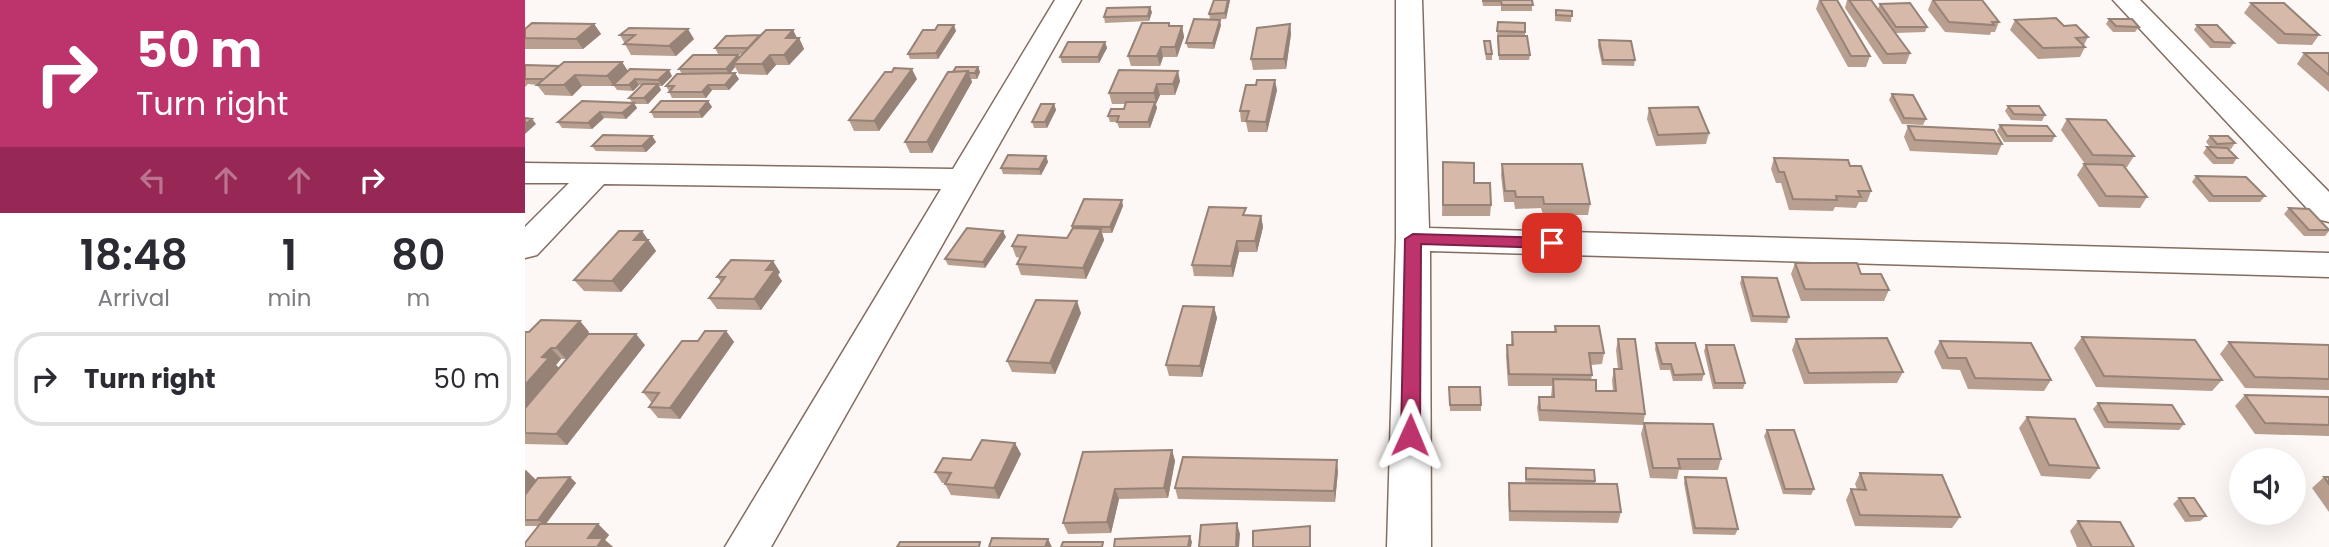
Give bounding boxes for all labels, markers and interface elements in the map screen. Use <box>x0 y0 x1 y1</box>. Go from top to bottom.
text: 50 m <box>136 16 262 84</box>
icon: right <box>21 28 112 119</box>
text: Turn right <box>136 81 288 126</box>
icon: left <box>134 161 172 199</box>
icon: ahead <box>207 161 245 199</box>
icon: ahead <box>280 161 318 199</box>
icon: right <box>353 161 391 199</box>
pin <box>1522 213 1582 273</box>
icon: arrive <box>1533 224 1571 262</box>
text: 18:48 <box>80 226 188 285</box>
text: 1 <box>282 226 297 285</box>
text: 80 <box>391 226 445 285</box>
text: Arrival <box>97 282 170 314</box>
text: min <box>267 282 311 314</box>
text: m <box>406 282 430 314</box>
icon: right <box>25 360 63 398</box>
text: Turn right <box>84 361 216 397</box>
text: 50 m <box>434 361 500 397</box>
position arrow <box>1373 398 1447 472</box>
map controls <box>2229 448 2306 525</box>
button: sound <box>2229 448 2306 525</box>

